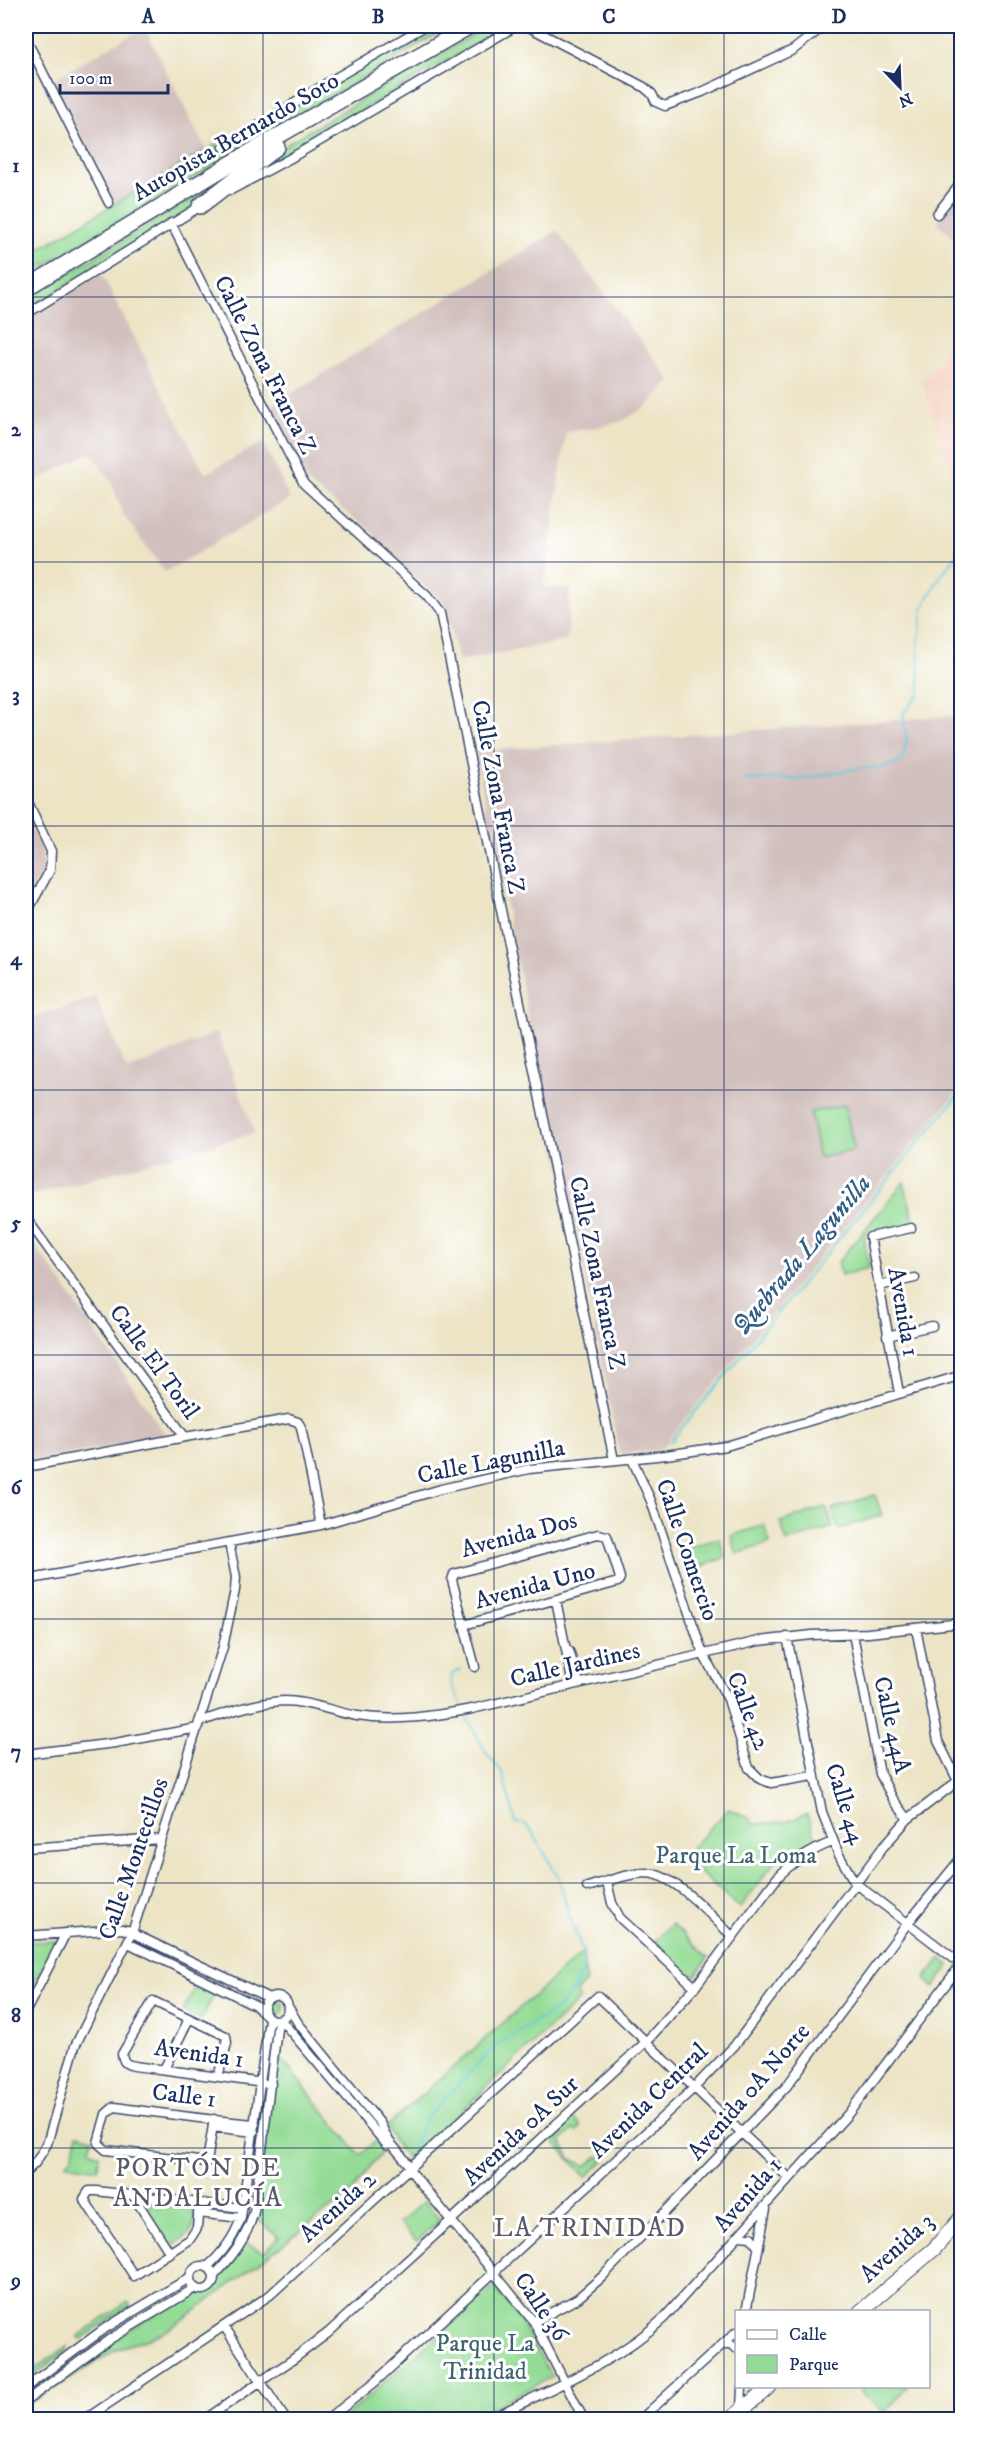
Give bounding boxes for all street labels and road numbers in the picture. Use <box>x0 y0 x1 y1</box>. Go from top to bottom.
street label: Autopista Bernardo Soto <box>127 66 345 208</box>
street label: Calle Zona Franca Z <box>207 271 323 459</box>
street label: Calle Zona Franca Z <box>465 698 531 896</box>
street label: Calle Zona Franca Z <box>562 1174 632 1372</box>
street label: Avenida 1 <box>880 1265 926 1359</box>
street label: Calle El Toril <box>102 1299 206 1426</box>
street label: Calle Lagunilla <box>415 1433 568 1491</box>
street label: Calle Comercio <box>649 1475 725 1625</box>
street label: Avenida Dos <box>458 1505 580 1565</box>
street label: Avenida Uno <box>471 1556 599 1616</box>
street label: Calle Jardines <box>507 1636 643 1694</box>
street label: Calle 42 <box>719 1668 777 1754</box>
street label: Calle 44A <box>866 1674 918 1777</box>
street label: Calle 44 <box>818 1760 872 1849</box>
street label: Calle Montecillos <box>92 1774 176 1944</box>
street label: Avenida 0A Norte <box>681 2017 817 2167</box>
street label: Avenida 1 <box>152 2033 246 2075</box>
street label: Avenida Central <box>583 2036 715 2165</box>
street label: Avenida 0A Sur <box>457 2070 585 2192</box>
street label: Calle 1 <box>150 2077 218 2115</box>
street label: Avenida 1 <box>707 2151 789 2239</box>
street label: Avenida 2 <box>293 2165 383 2249</box>
street label: Avenida 3 <box>853 2207 941 2289</box>
street label: Calle 36 <box>507 2267 576 2349</box>

